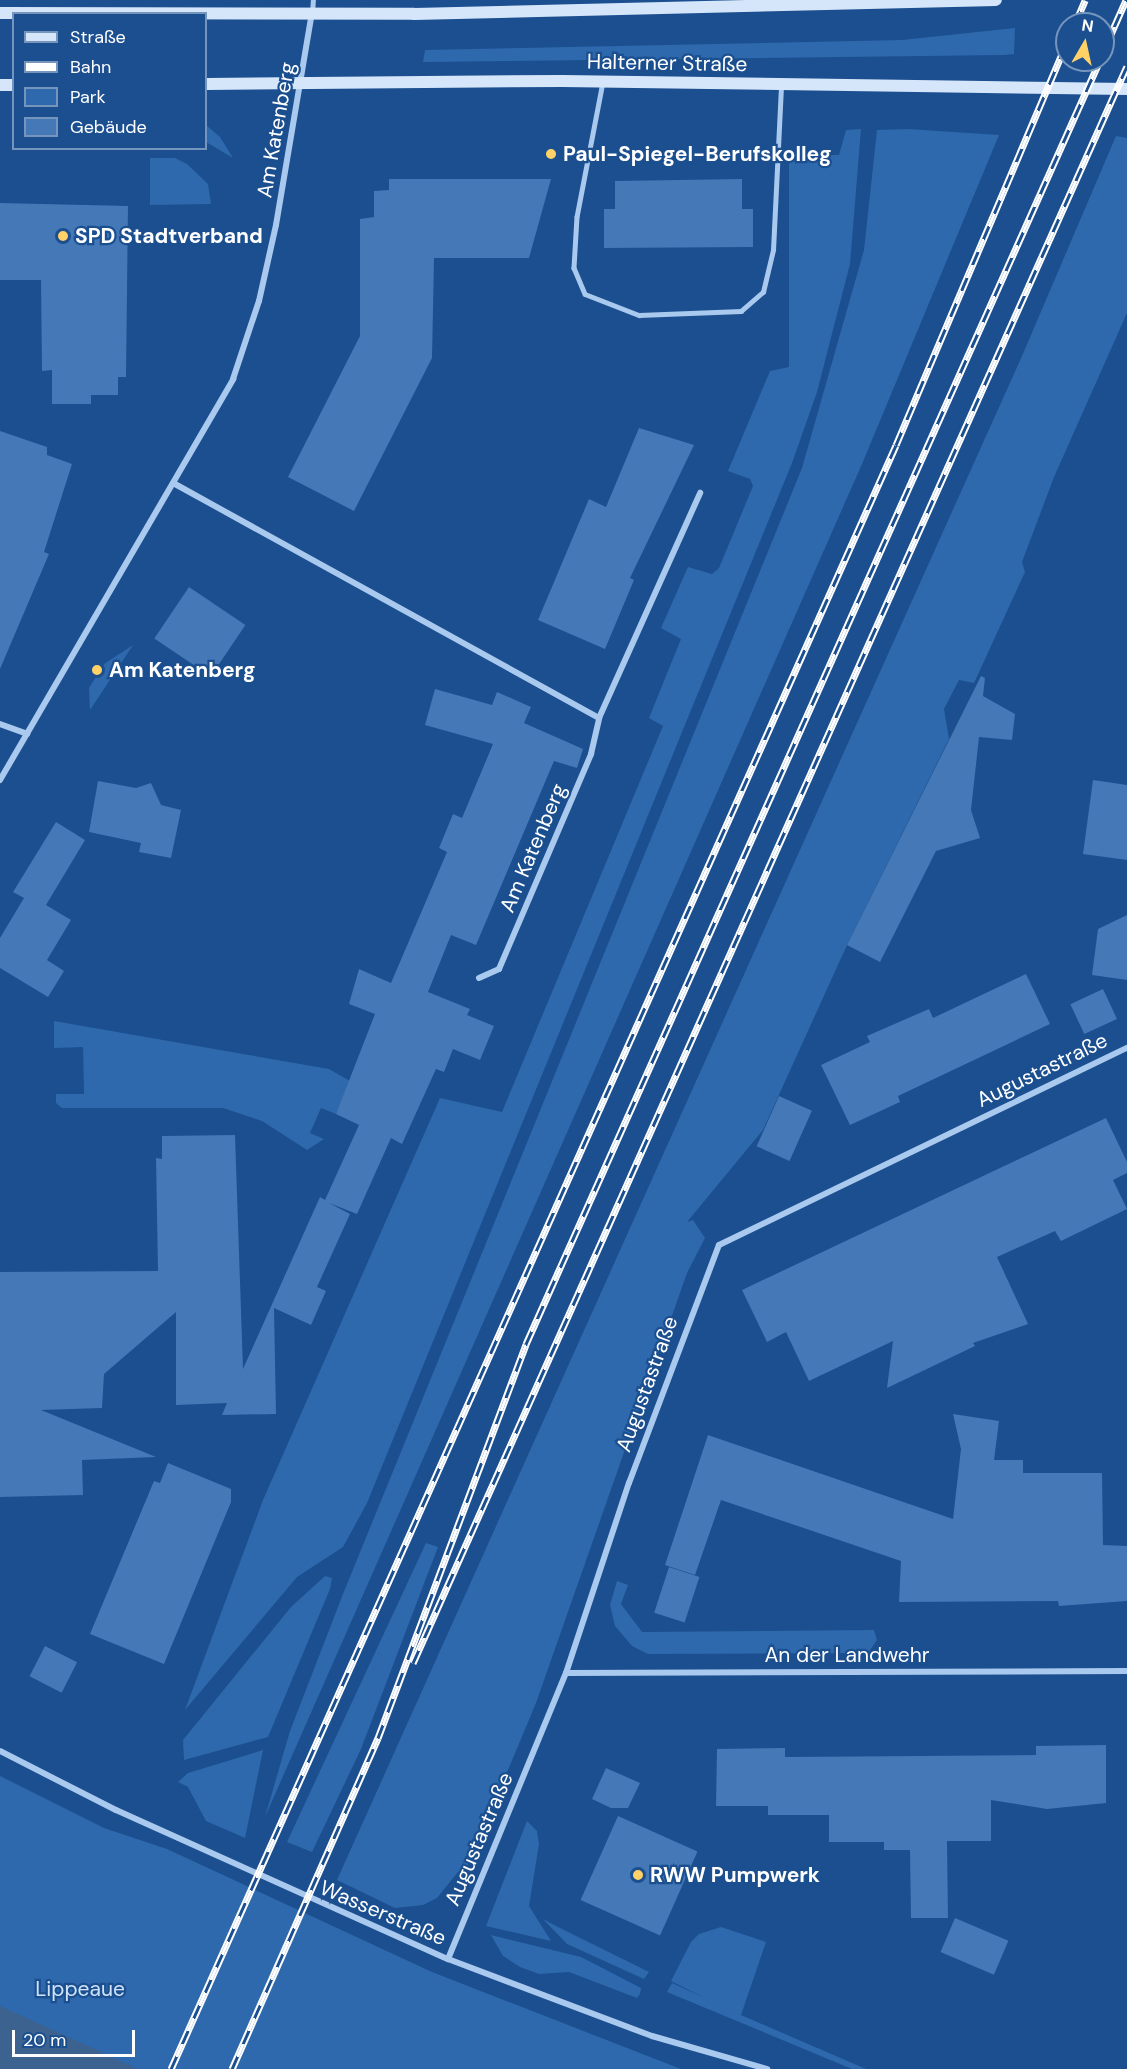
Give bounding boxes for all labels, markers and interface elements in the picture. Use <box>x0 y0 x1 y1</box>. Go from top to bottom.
legend <box>12 12 207 150</box>
north arrow <box>1055 12 1115 72</box>
text: N <box>1080 14 1095 37</box>
text: Straße <box>70 25 126 49</box>
street label: Halterner Straße <box>587 49 747 77</box>
text: Bahn <box>70 55 111 79</box>
street label: Am Katenberg <box>252 60 300 200</box>
text: Park <box>70 85 106 109</box>
text: Gebäude <box>70 115 147 139</box>
place label: Paul-Spiegel-Berufskolleg <box>563 141 832 167</box>
marker: Paul-Spiegel-Berufskolleg <box>544 147 558 161</box>
place label: SPD Stadtverband <box>75 223 263 249</box>
marker: SPD Stadtverband <box>56 229 70 243</box>
place label: Am Katenberg <box>109 657 255 683</box>
marker: Am Katenberg <box>90 663 104 677</box>
street label: Am Katenberg <box>495 780 571 916</box>
street label: Augustastraße <box>973 1027 1111 1113</box>
street label: Augustastraße <box>611 1313 683 1455</box>
street label: An der Landwehr <box>764 1642 930 1668</box>
street label: Augustastraße <box>440 1769 518 1909</box>
place label: RWW Pumpwerk <box>650 1862 820 1888</box>
marker: RWW Pumpwerk <box>631 1868 645 1882</box>
street label: Wasserstraße <box>316 1875 450 1951</box>
park label: Lippeaue <box>35 1976 125 2002</box>
scale bar <box>15 2018 138 2056</box>
text: 20 m <box>23 2028 66 2052</box>

